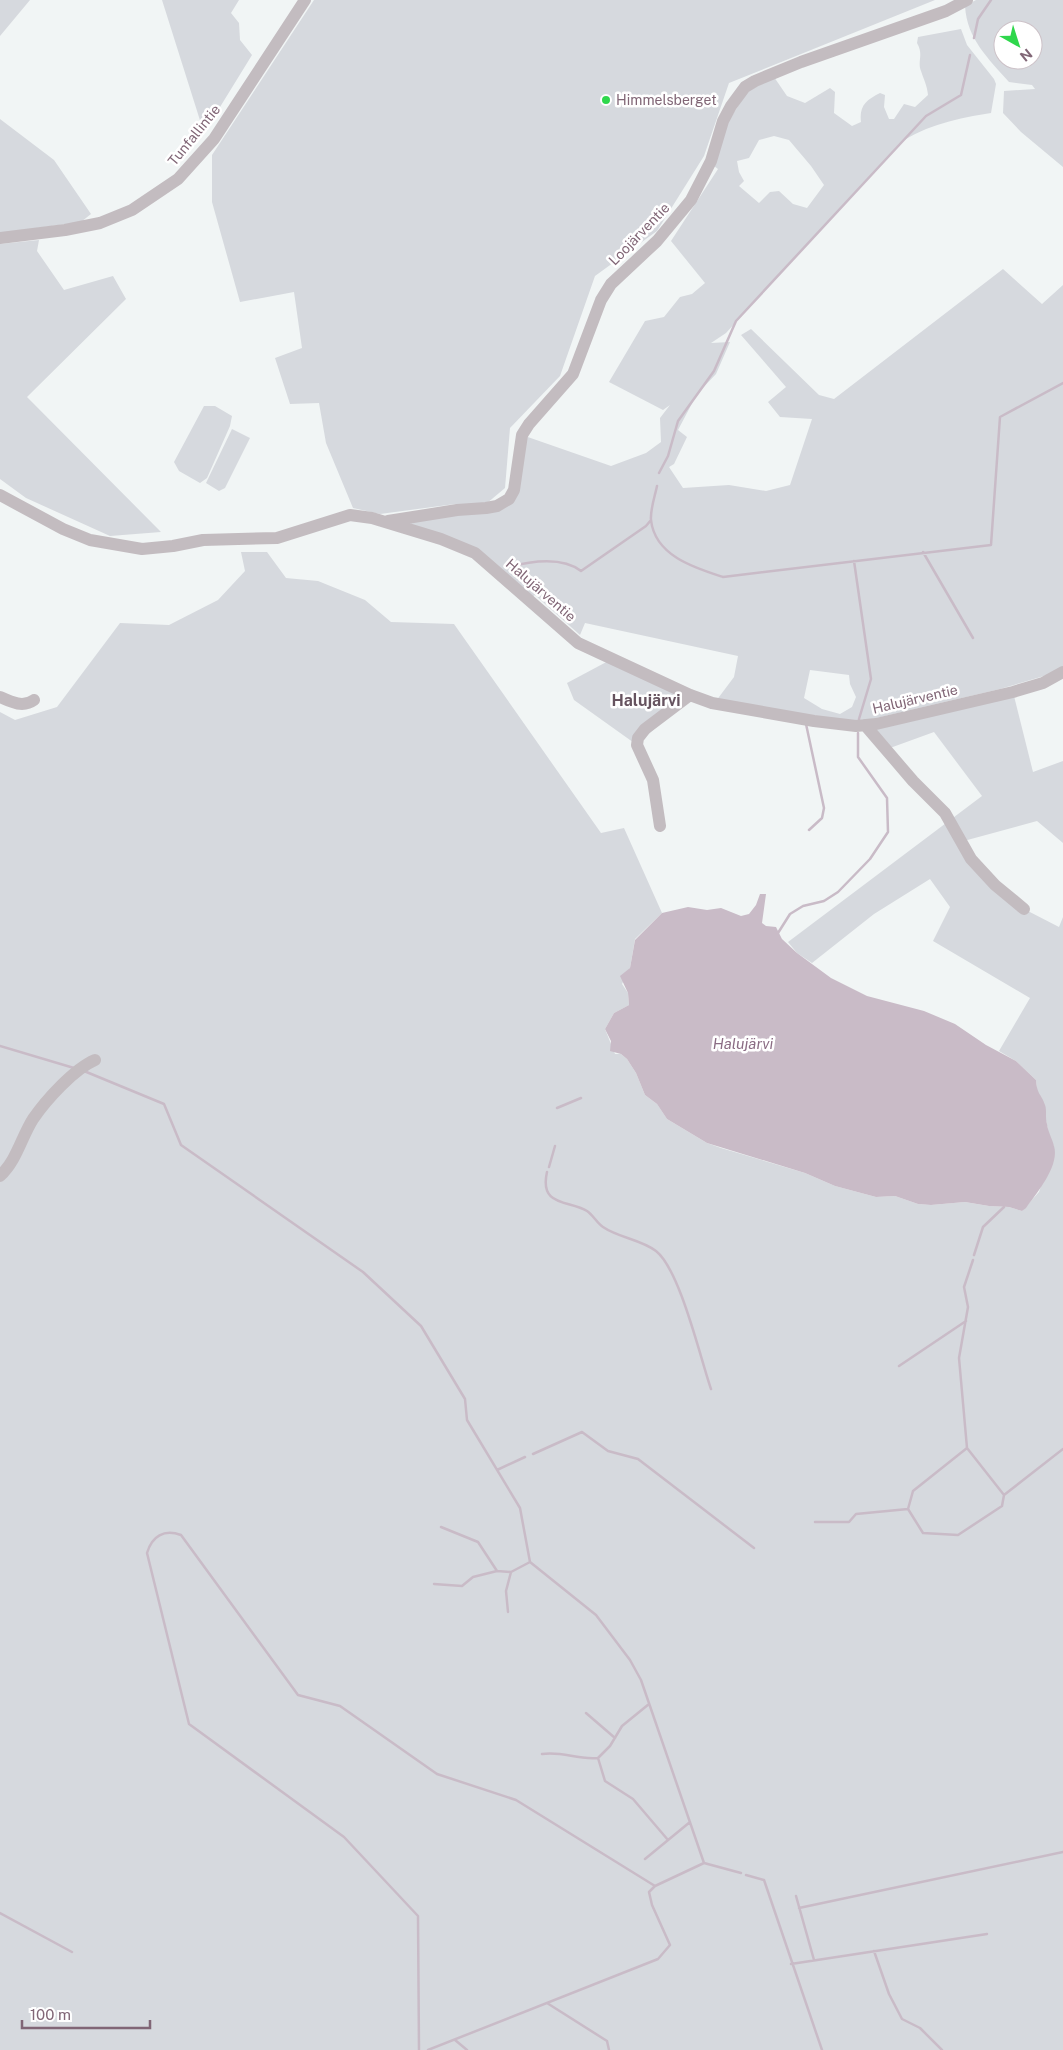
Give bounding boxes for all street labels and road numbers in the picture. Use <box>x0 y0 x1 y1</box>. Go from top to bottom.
street label: Tunfallintie <box>165 101 223 169</box>
street label: Loojärventie <box>605 200 673 268</box>
street label: Halujärventie <box>503 555 579 625</box>
street label: Halujärventie <box>871 681 959 717</box>

